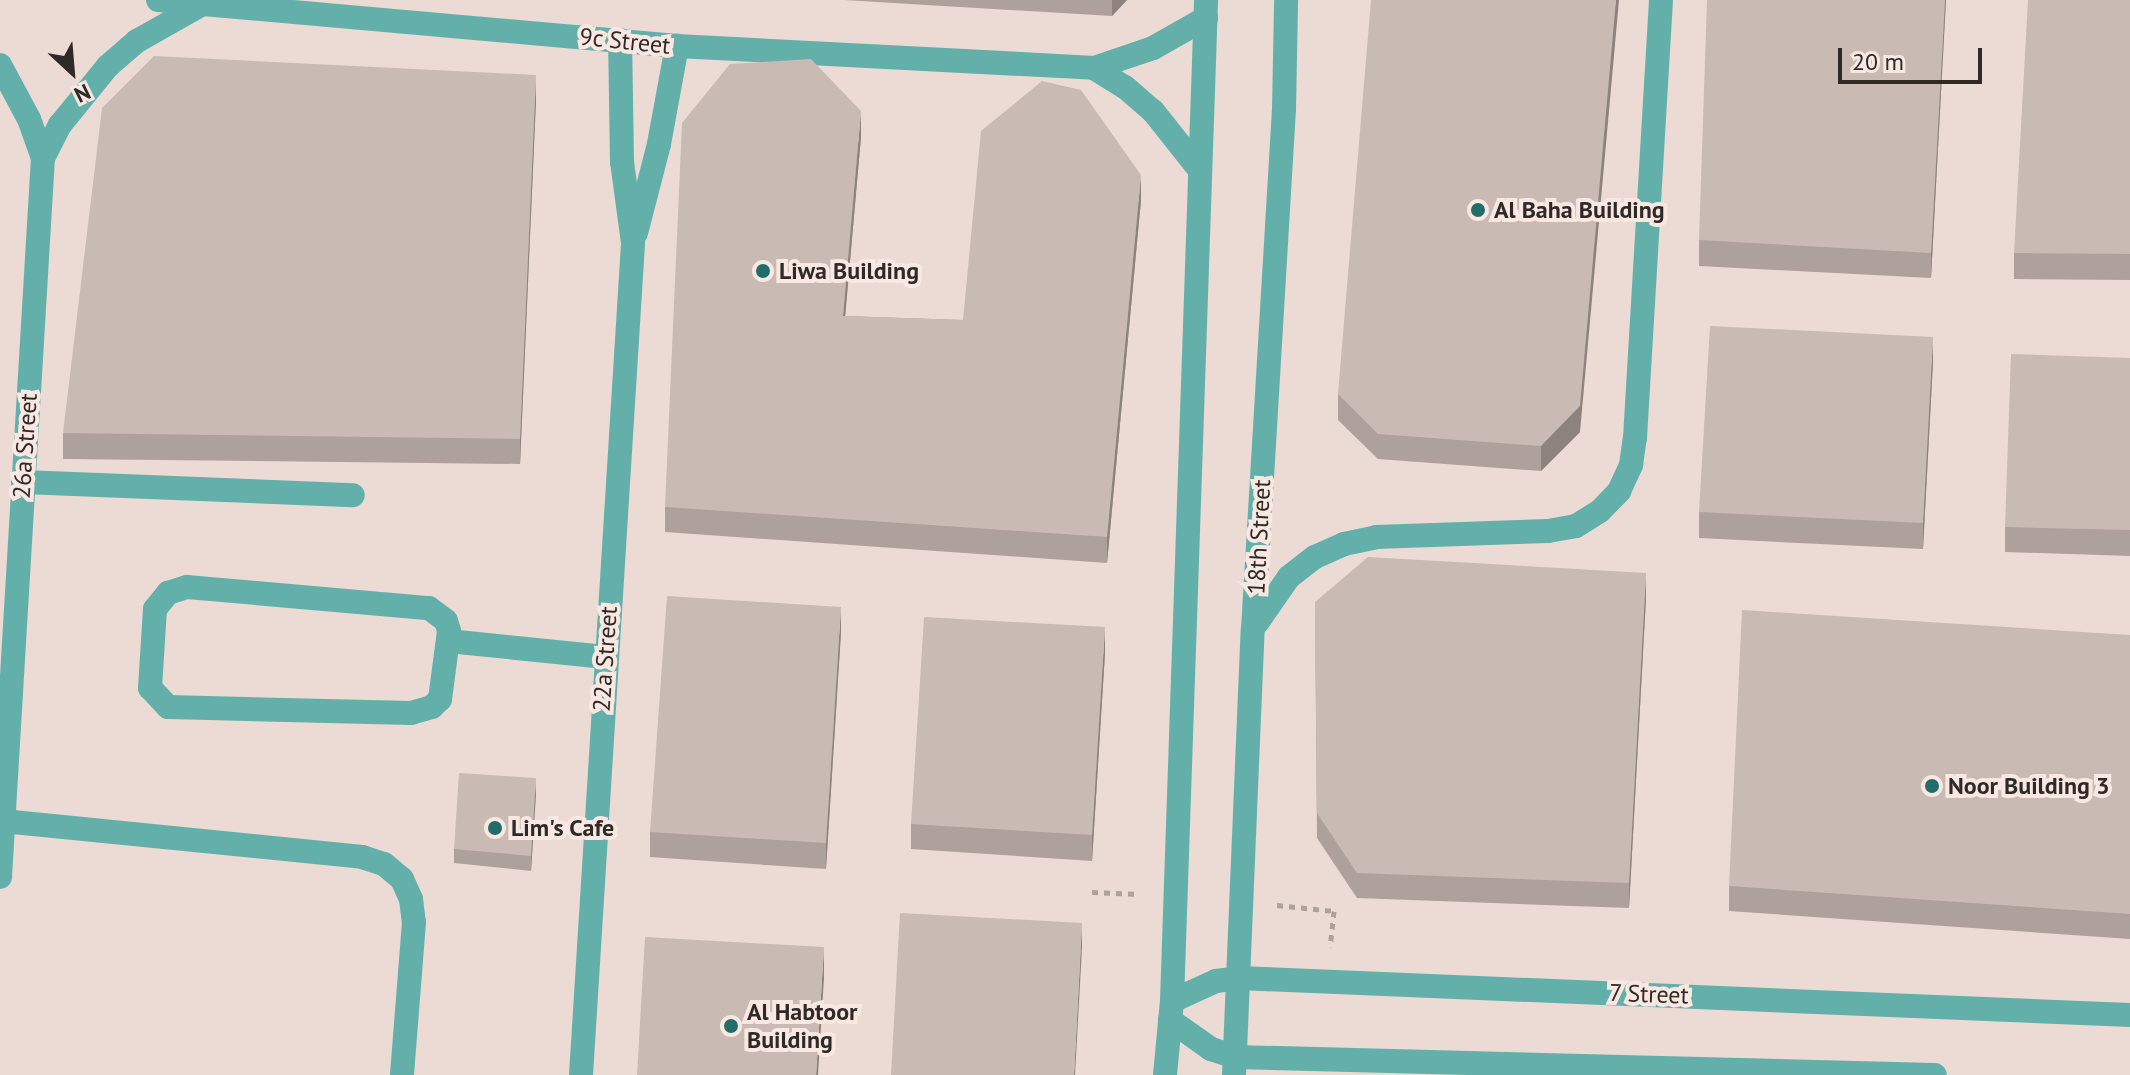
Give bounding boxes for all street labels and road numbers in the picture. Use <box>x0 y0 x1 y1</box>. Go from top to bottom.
street label: 9c Street <box>578 22 672 60</box>
street label: 26a Street <box>7 392 43 500</box>
street label: 18th Street <box>1242 479 1276 595</box>
street label: 22a Street <box>587 605 623 713</box>
street label: 7 Street <box>1608 978 1690 1010</box>

